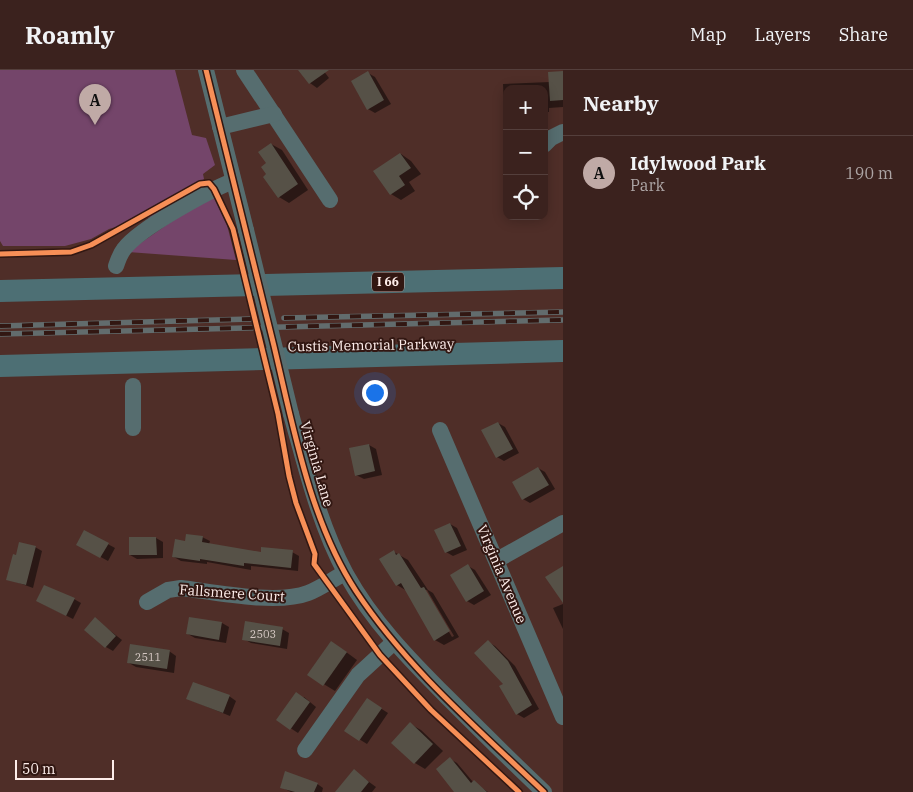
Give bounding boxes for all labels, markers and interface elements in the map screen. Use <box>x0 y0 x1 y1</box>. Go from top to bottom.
text: Roamly <box>25 19 115 51</box>
text: Map <box>690 23 727 46</box>
text: Layers <box>755 23 811 46</box>
text: Share <box>839 23 888 46</box>
pin: A <box>79 84 111 125</box>
map controls <box>503 85 548 220</box>
button: + <box>503 85 548 130</box>
text: Nearby <box>583 89 659 117</box>
button: − <box>503 130 548 175</box>
text: Idylwood Park <box>630 151 766 175</box>
text: A <box>593 163 605 183</box>
text: 190 m <box>845 163 893 183</box>
button: locate <box>503 175 548 220</box>
text: Park <box>630 175 665 195</box>
road number: I 66 <box>372 272 404 292</box>
street label: Custis Memorial Parkway <box>287 335 455 355</box>
your location <box>362 380 388 406</box>
street label: Virginia Lane <box>296 419 338 509</box>
street label: Virginia Avenue <box>473 522 531 626</box>
street label: Fallsmere Court <box>179 580 285 606</box>
house number: 2503 <box>250 627 276 641</box>
house number: 2511 <box>135 650 161 664</box>
scale bar <box>15 757 114 780</box>
text: 50 m <box>22 760 55 778</box>

